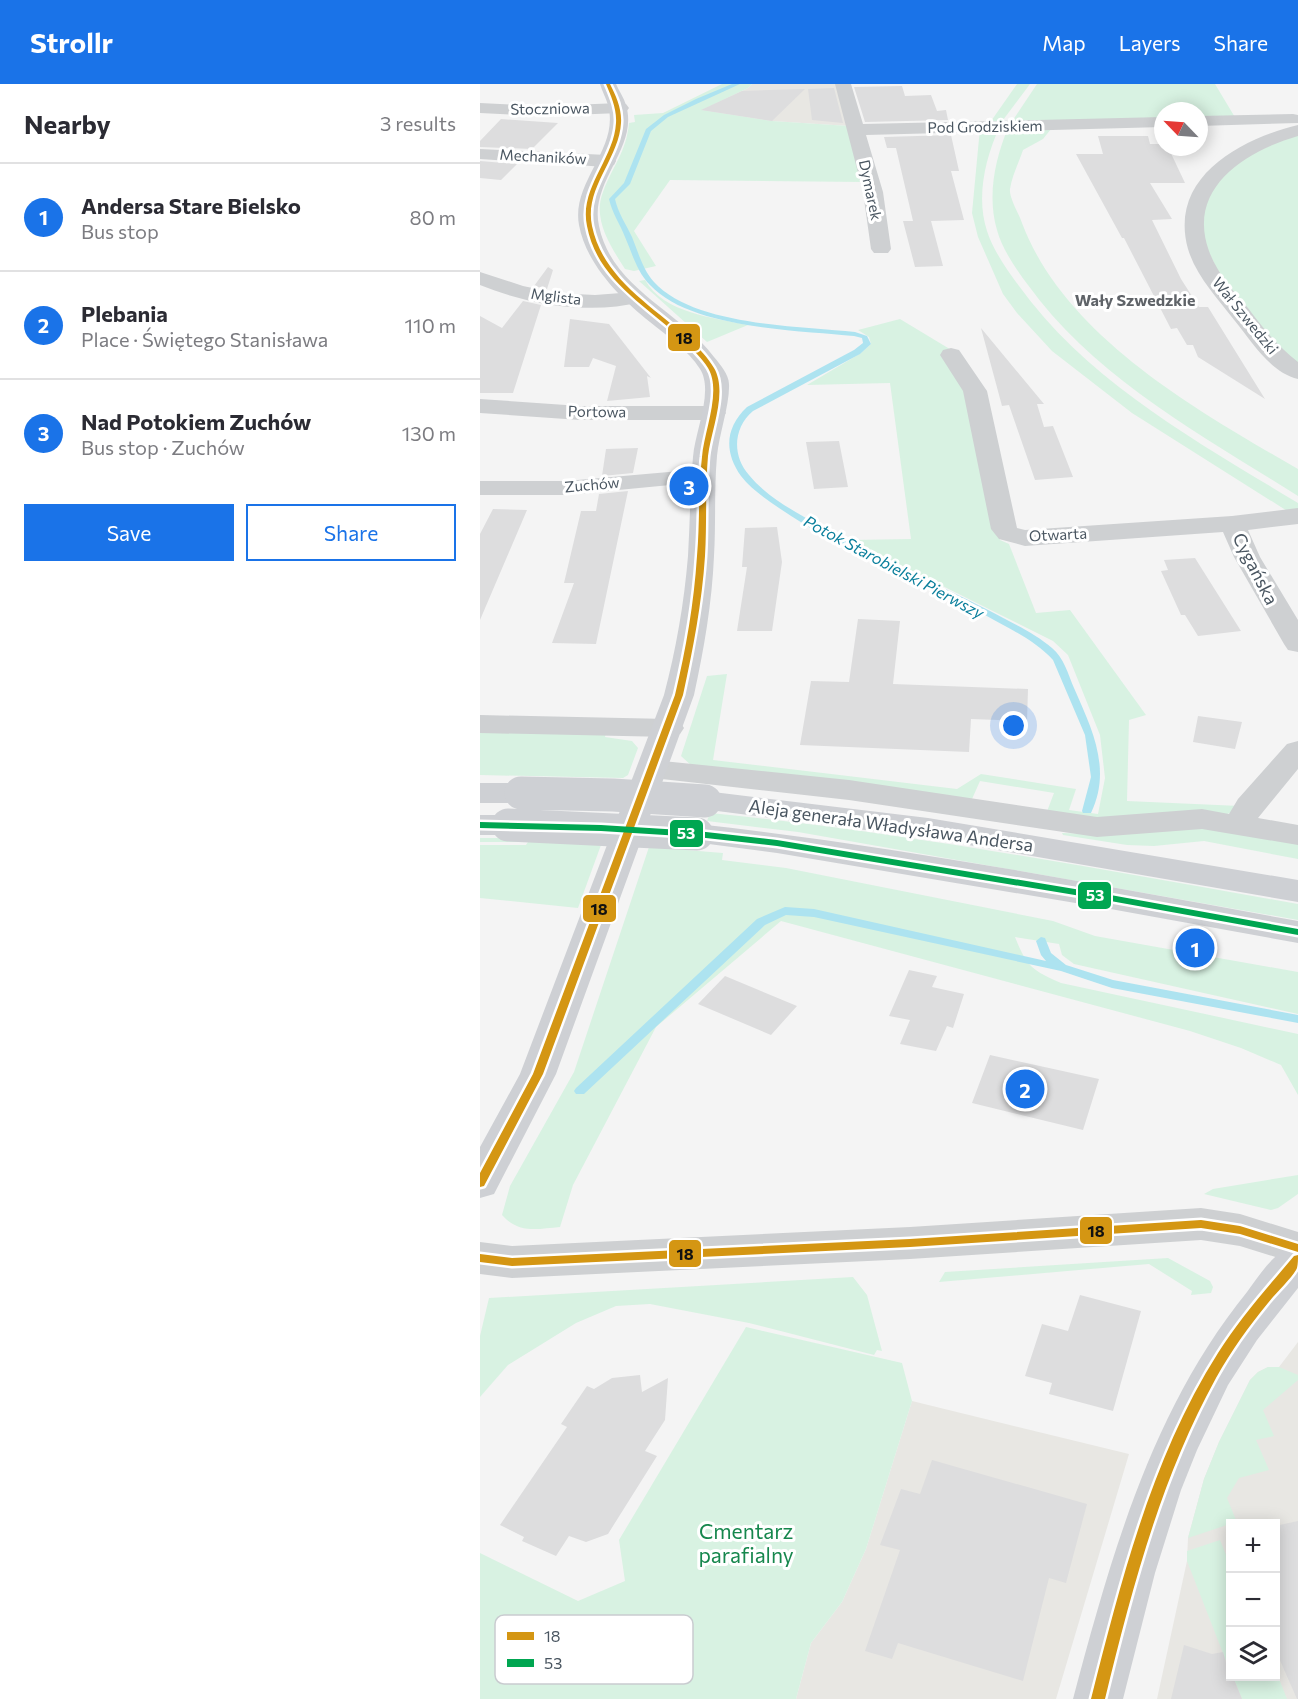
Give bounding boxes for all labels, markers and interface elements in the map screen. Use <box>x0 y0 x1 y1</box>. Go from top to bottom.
text: Strollr <box>30 25 113 59</box>
text: Map <box>1042 30 1086 55</box>
text: Layers <box>1119 30 1181 55</box>
text: Share <box>1214 30 1268 55</box>
street label: Stoczniowa <box>510 98 590 118</box>
north arrow <box>1154 102 1208 156</box>
text: Nearby <box>24 108 111 139</box>
text: 3 results <box>380 111 456 135</box>
street label: Pod Grodziskiem <box>927 116 1043 136</box>
street label: Mechaników <box>499 145 587 167</box>
street label: Dymarek <box>856 158 886 222</box>
text: Andersa Stare Bielsko <box>81 192 301 219</box>
text: 1 <box>39 205 48 229</box>
text: 80 m <box>410 205 456 229</box>
text: Bus stop <box>81 219 159 243</box>
street label: Wał Szwedzki <box>1209 273 1282 357</box>
street label: Mglista <box>530 284 582 308</box>
district label: Wały Szwedzkie <box>1075 290 1195 309</box>
text: Plebania <box>81 300 168 327</box>
text: 2 <box>38 313 49 337</box>
text: 110 m <box>405 313 456 337</box>
line badge: 18 <box>667 323 701 352</box>
text: Place · Świętego Stanisława <box>81 327 328 351</box>
text: 18 <box>675 328 693 347</box>
street label: Portowa <box>568 401 626 421</box>
text: Nad Potokiem Zuchów <box>81 408 311 435</box>
text: 3 <box>38 421 49 445</box>
text: 130 m <box>402 421 456 445</box>
text: Bus stop · Zuchów <box>81 435 245 459</box>
pin: 3 <box>670 464 708 508</box>
street label: Zuchów <box>564 473 620 495</box>
button: Save <box>24 504 234 561</box>
button: Share <box>246 504 456 561</box>
water label: Potok Starobielski Pierwszy <box>801 511 988 622</box>
street label: Otwarta <box>1028 523 1087 545</box>
street label: Cygańska <box>1228 529 1283 608</box>
your location <box>999 711 1028 740</box>
street label: Aleja generała Władysława Andersa <box>747 794 1035 856</box>
line badge: 53 <box>669 819 704 848</box>
text: 53 <box>677 823 695 842</box>
line badge: 53 <box>1077 881 1112 910</box>
text: 53 <box>1086 885 1104 904</box>
line badge: 18 <box>582 894 617 923</box>
text: 18 <box>590 899 608 918</box>
pin: 1 <box>1176 926 1214 970</box>
pin: 2 <box>1006 1066 1044 1112</box>
line badge: 18 <box>1079 1216 1113 1245</box>
text: 18 <box>1087 1221 1105 1240</box>
line badge: 18 <box>668 1239 702 1268</box>
text: 18 <box>676 1244 694 1263</box>
park label: Cmentarz parafialny <box>698 1518 794 1567</box>
map controls <box>1226 1519 1280 1681</box>
button: + <box>1226 1519 1280 1573</box>
button: − <box>1226 1573 1280 1627</box>
legend <box>495 1615 693 1684</box>
text: 18 <box>544 1626 561 1645</box>
button: layers <box>1226 1627 1280 1681</box>
text: 53 <box>544 1653 562 1672</box>

